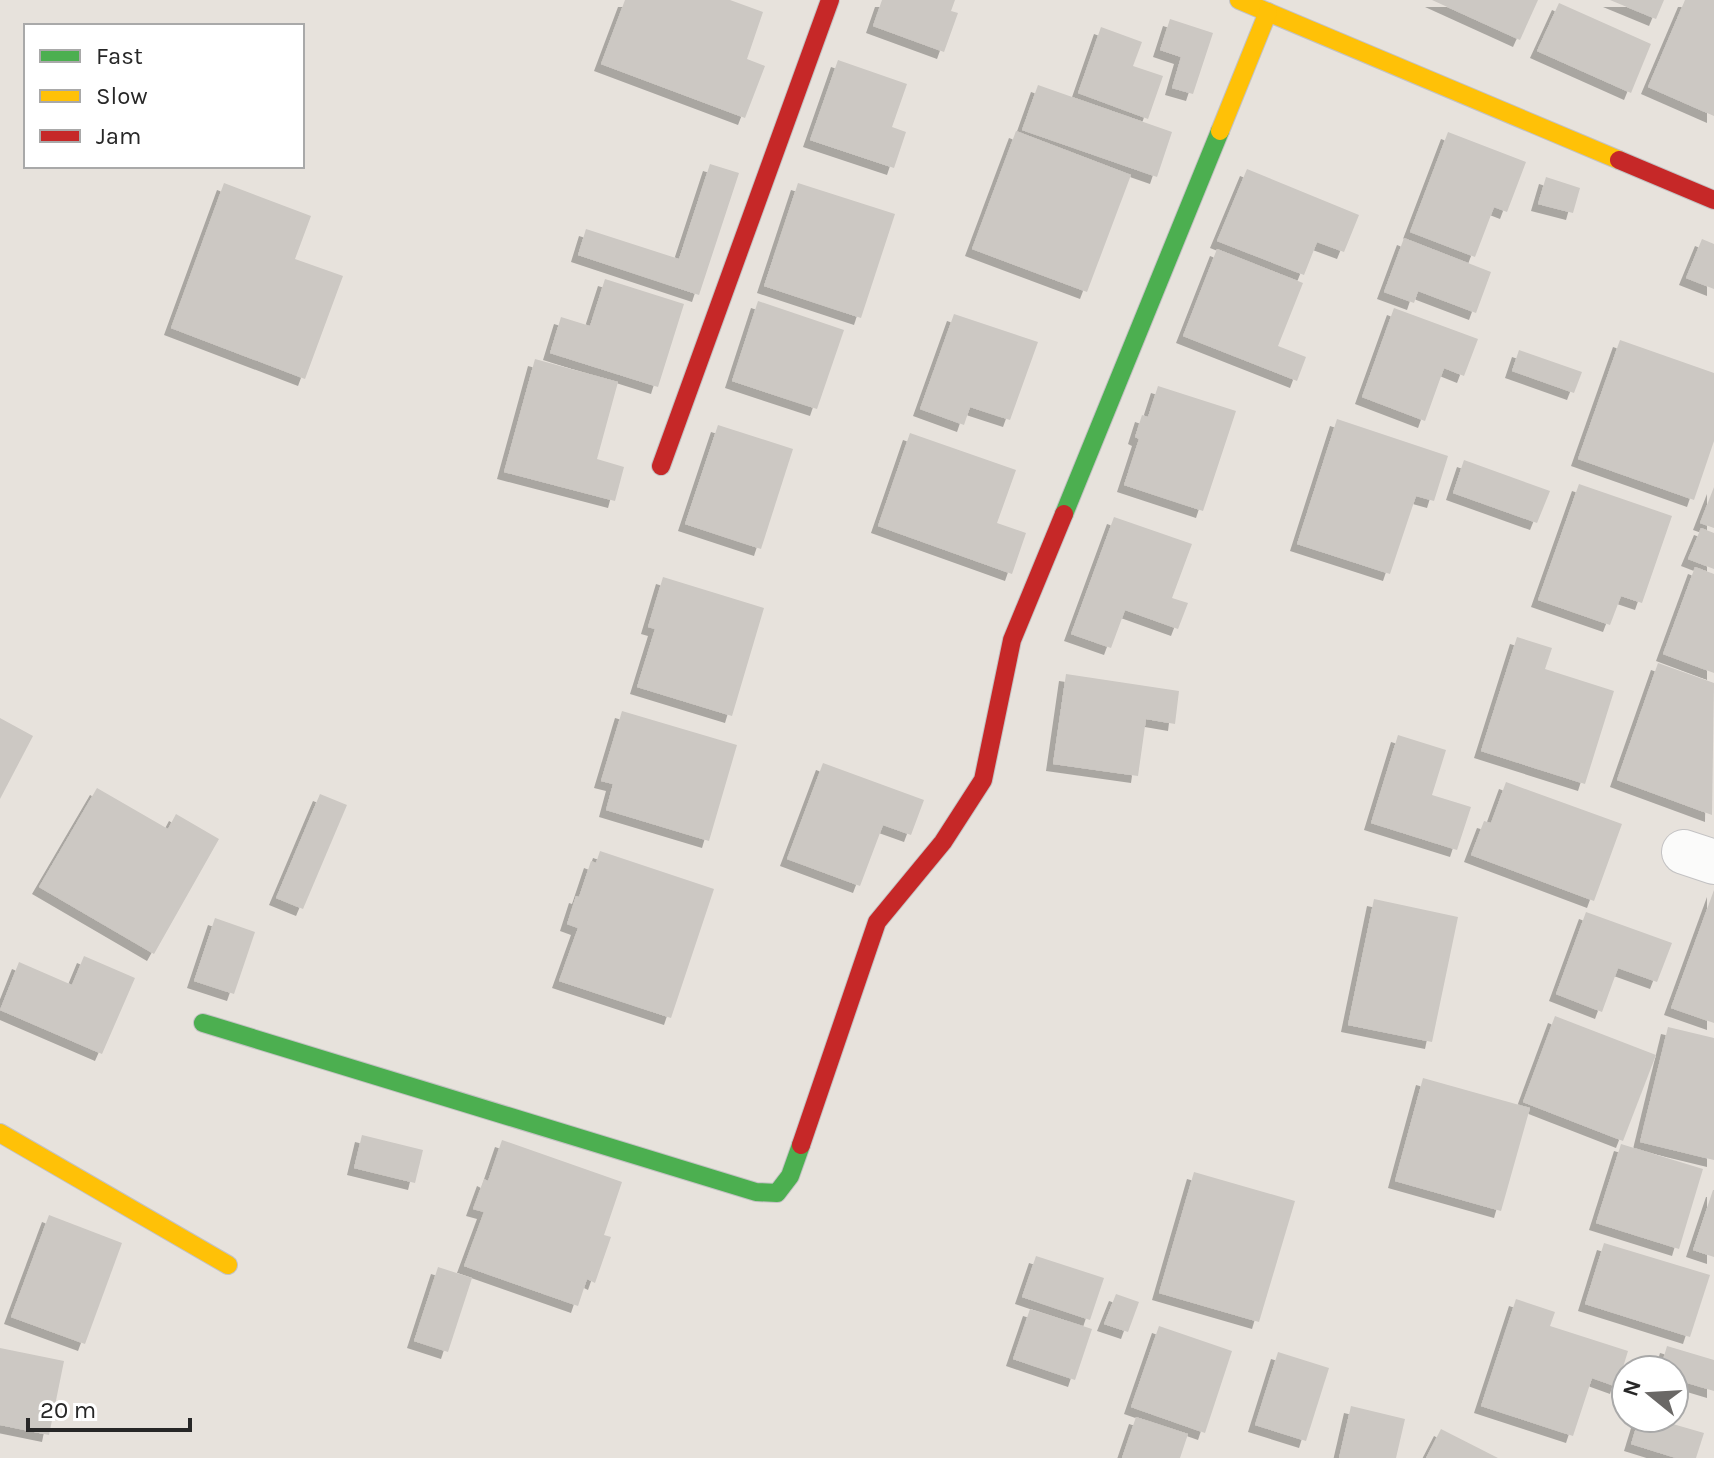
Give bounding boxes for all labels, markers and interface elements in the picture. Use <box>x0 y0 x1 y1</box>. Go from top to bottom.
legend <box>24 24 304 168</box>
text: Fast <box>96 42 143 70</box>
text: Slow <box>96 82 148 110</box>
text: Jam <box>96 122 141 150</box>
north arrow <box>1610 1354 1690 1434</box>
text: N <box>1617 1377 1647 1400</box>
scale bar <box>28 1382 190 1432</box>
text: 20 m <box>40 1396 96 1424</box>

